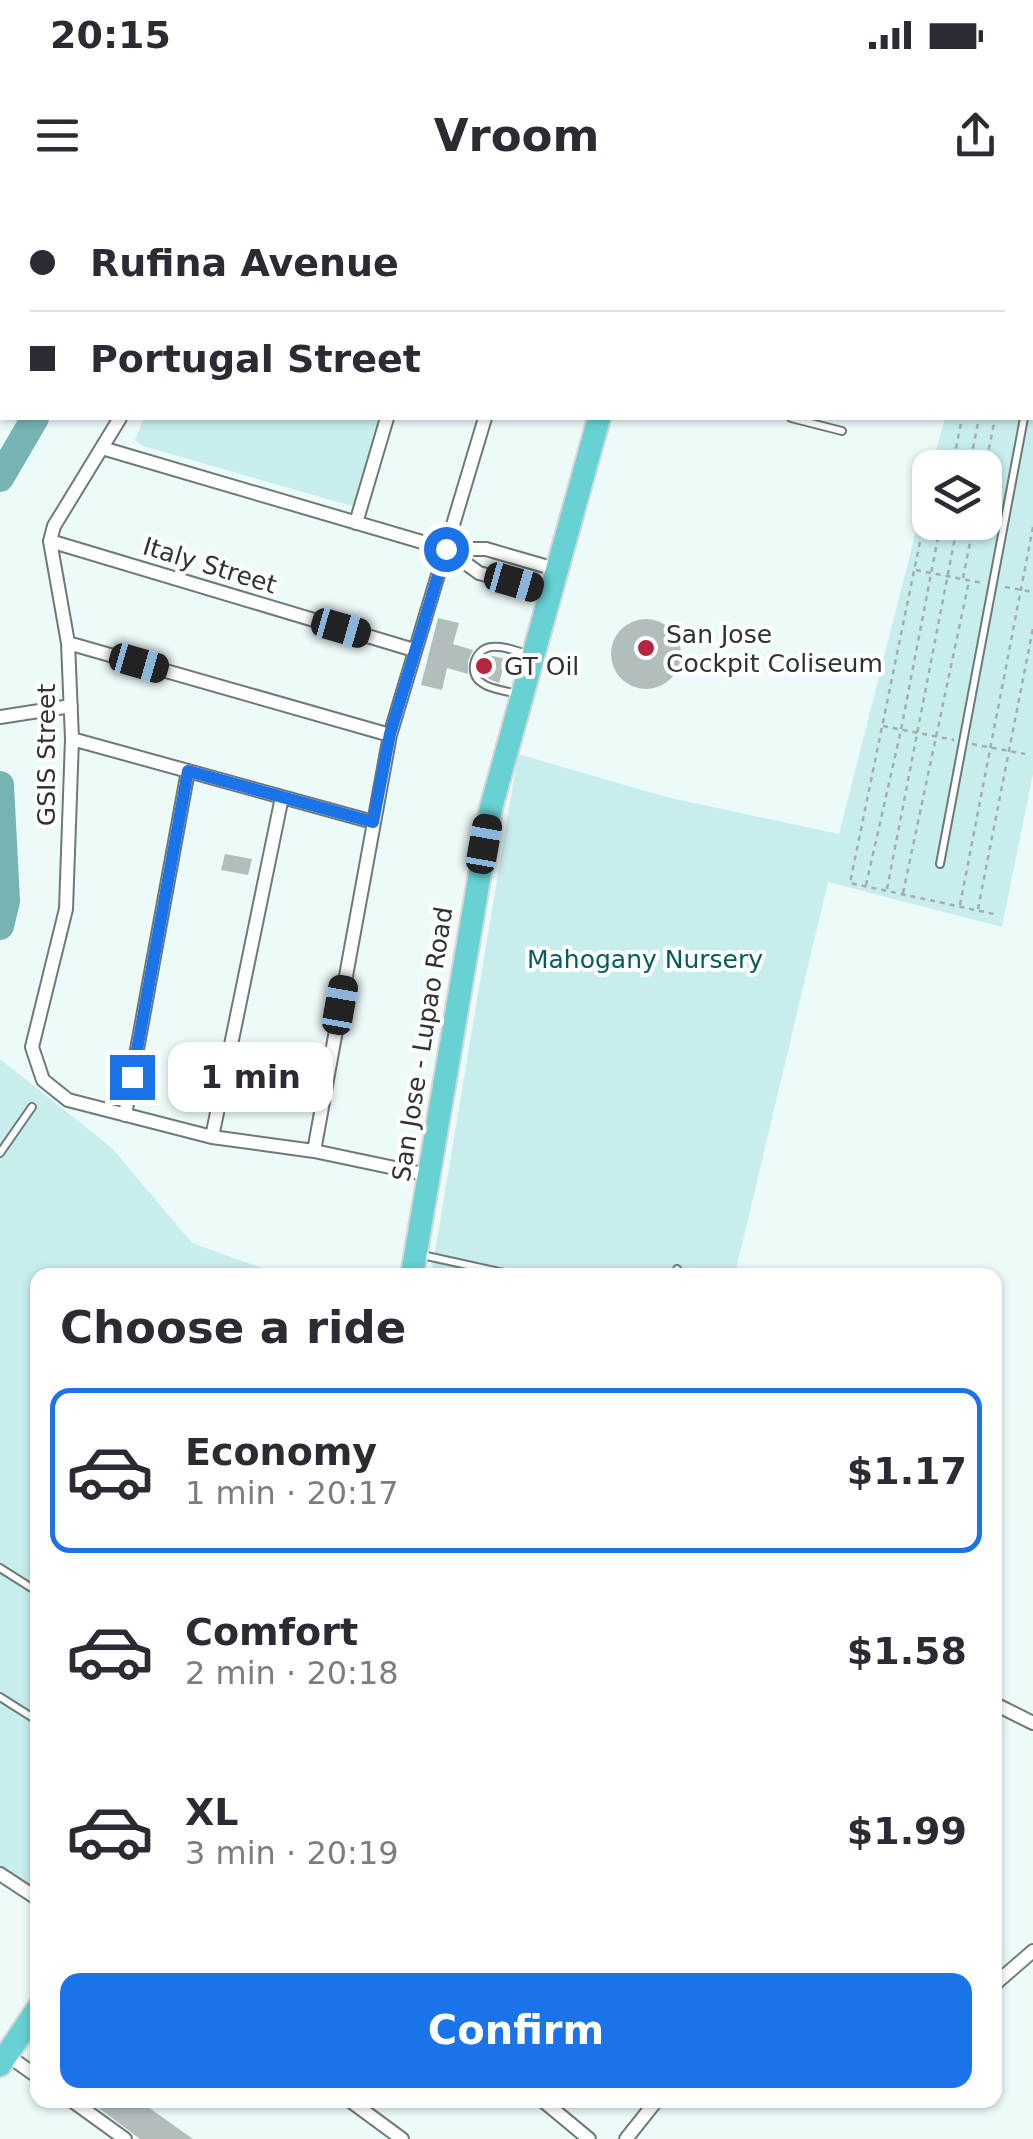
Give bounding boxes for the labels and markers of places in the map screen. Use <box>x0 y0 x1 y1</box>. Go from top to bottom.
place label: San Jose Cockpit Coliseum <box>666 620 883 678</box>
marker: San Jose Cockpit Coliseum <box>635 637 657 659</box>
place label: GT Oil <box>504 652 579 681</box>
marker: GT Oil <box>473 655 495 677</box>

